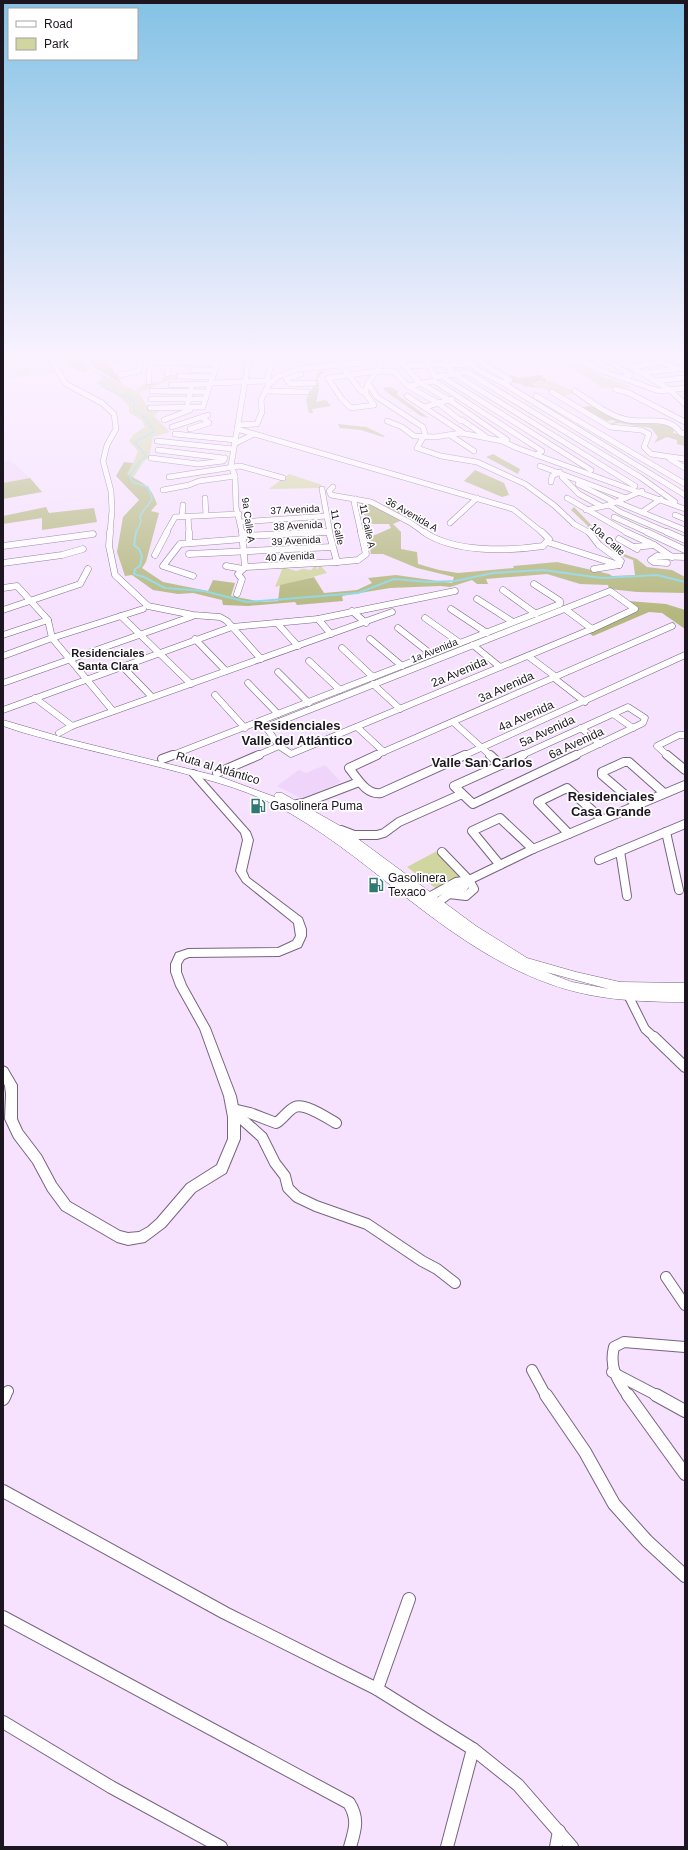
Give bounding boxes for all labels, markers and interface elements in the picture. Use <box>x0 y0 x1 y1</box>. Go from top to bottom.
legend <box>8 8 138 60</box>
text: Road <box>44 17 73 31</box>
text: Park <box>44 37 70 51</box>
street label: 36 Avenida A <box>384 495 440 534</box>
street label: 9a Calle A <box>240 497 257 544</box>
street label: 37 Avenida <box>270 503 320 516</box>
street label: 11 Calle A <box>357 503 378 550</box>
street label: 11 Calle <box>329 508 346 546</box>
street label: 38 Avenida <box>273 519 323 532</box>
street label: 10a Calle <box>588 521 627 558</box>
street label: 39 Avenida <box>271 534 321 547</box>
street label: 40 Avenida <box>265 550 315 563</box>
street label: 1a Avenida <box>409 636 460 665</box>
district label: Residenciales Santa Clara <box>71 647 145 672</box>
street label: 2a Avenida <box>429 654 489 690</box>
street label: 3a Avenida <box>476 668 536 705</box>
street label: 4a Avenida <box>496 697 556 734</box>
street label: 5a Avenida <box>517 712 577 750</box>
district label: Residenciales Valle del Atlántico <box>242 718 352 748</box>
street label: 6a Avenida <box>546 724 606 762</box>
street label: Ruta al Atlántico <box>174 749 262 787</box>
district label: Valle San Carlos <box>431 755 533 770</box>
district label: Residenciales Casa Grande <box>568 789 654 819</box>
fuel station icon: Gasolinera Puma <box>249 797 267 815</box>
place label: Gasolinera Puma <box>270 799 363 813</box>
place label: Gasolinera Texaco <box>388 871 446 899</box>
fuel station icon: Gasolinera Texaco <box>367 876 385 894</box>

